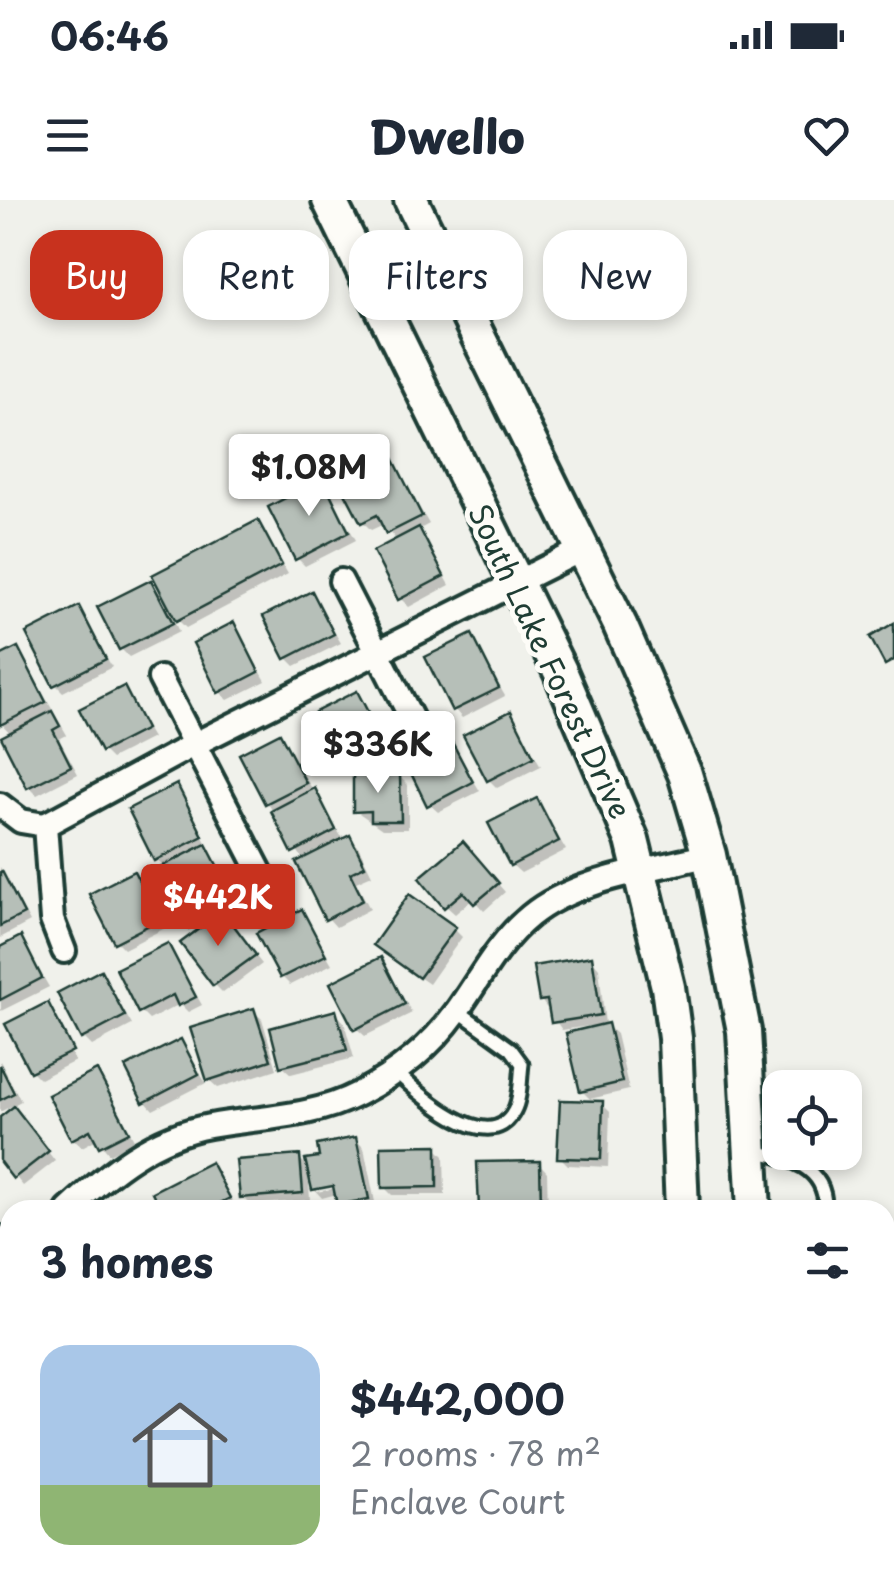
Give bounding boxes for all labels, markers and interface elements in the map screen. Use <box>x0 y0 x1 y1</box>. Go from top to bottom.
text: 06:46 <box>50 7 169 64</box>
text: Dwello <box>369 101 525 169</box>
icon: menu <box>40 108 95 163</box>
icon: heart <box>799 108 854 163</box>
chip: Buy <box>30 230 163 320</box>
chip: Rent <box>183 230 329 320</box>
chip: Filters <box>349 230 523 320</box>
chip: New <box>543 230 687 320</box>
pin: $1.08M <box>228 434 390 519</box>
text: $1.08M <box>251 442 367 490</box>
street label: South Lake Forest Drive <box>458 496 644 826</box>
pin: $336K <box>308 711 448 796</box>
text: $336K <box>323 719 433 767</box>
pin: $442K <box>148 864 288 949</box>
text: $442K <box>163 872 273 920</box>
map controls <box>762 1070 862 1170</box>
button: locate <box>762 1070 862 1170</box>
text: 3 homes <box>40 1229 213 1292</box>
icon: filters <box>800 1233 855 1288</box>
text: $442,000 <box>350 1366 565 1429</box>
icon: home <box>120 1385 240 1505</box>
text: 2 rooms · 78 m² <box>350 1429 601 1477</box>
text: Enclave Court <box>350 1477 565 1525</box>

